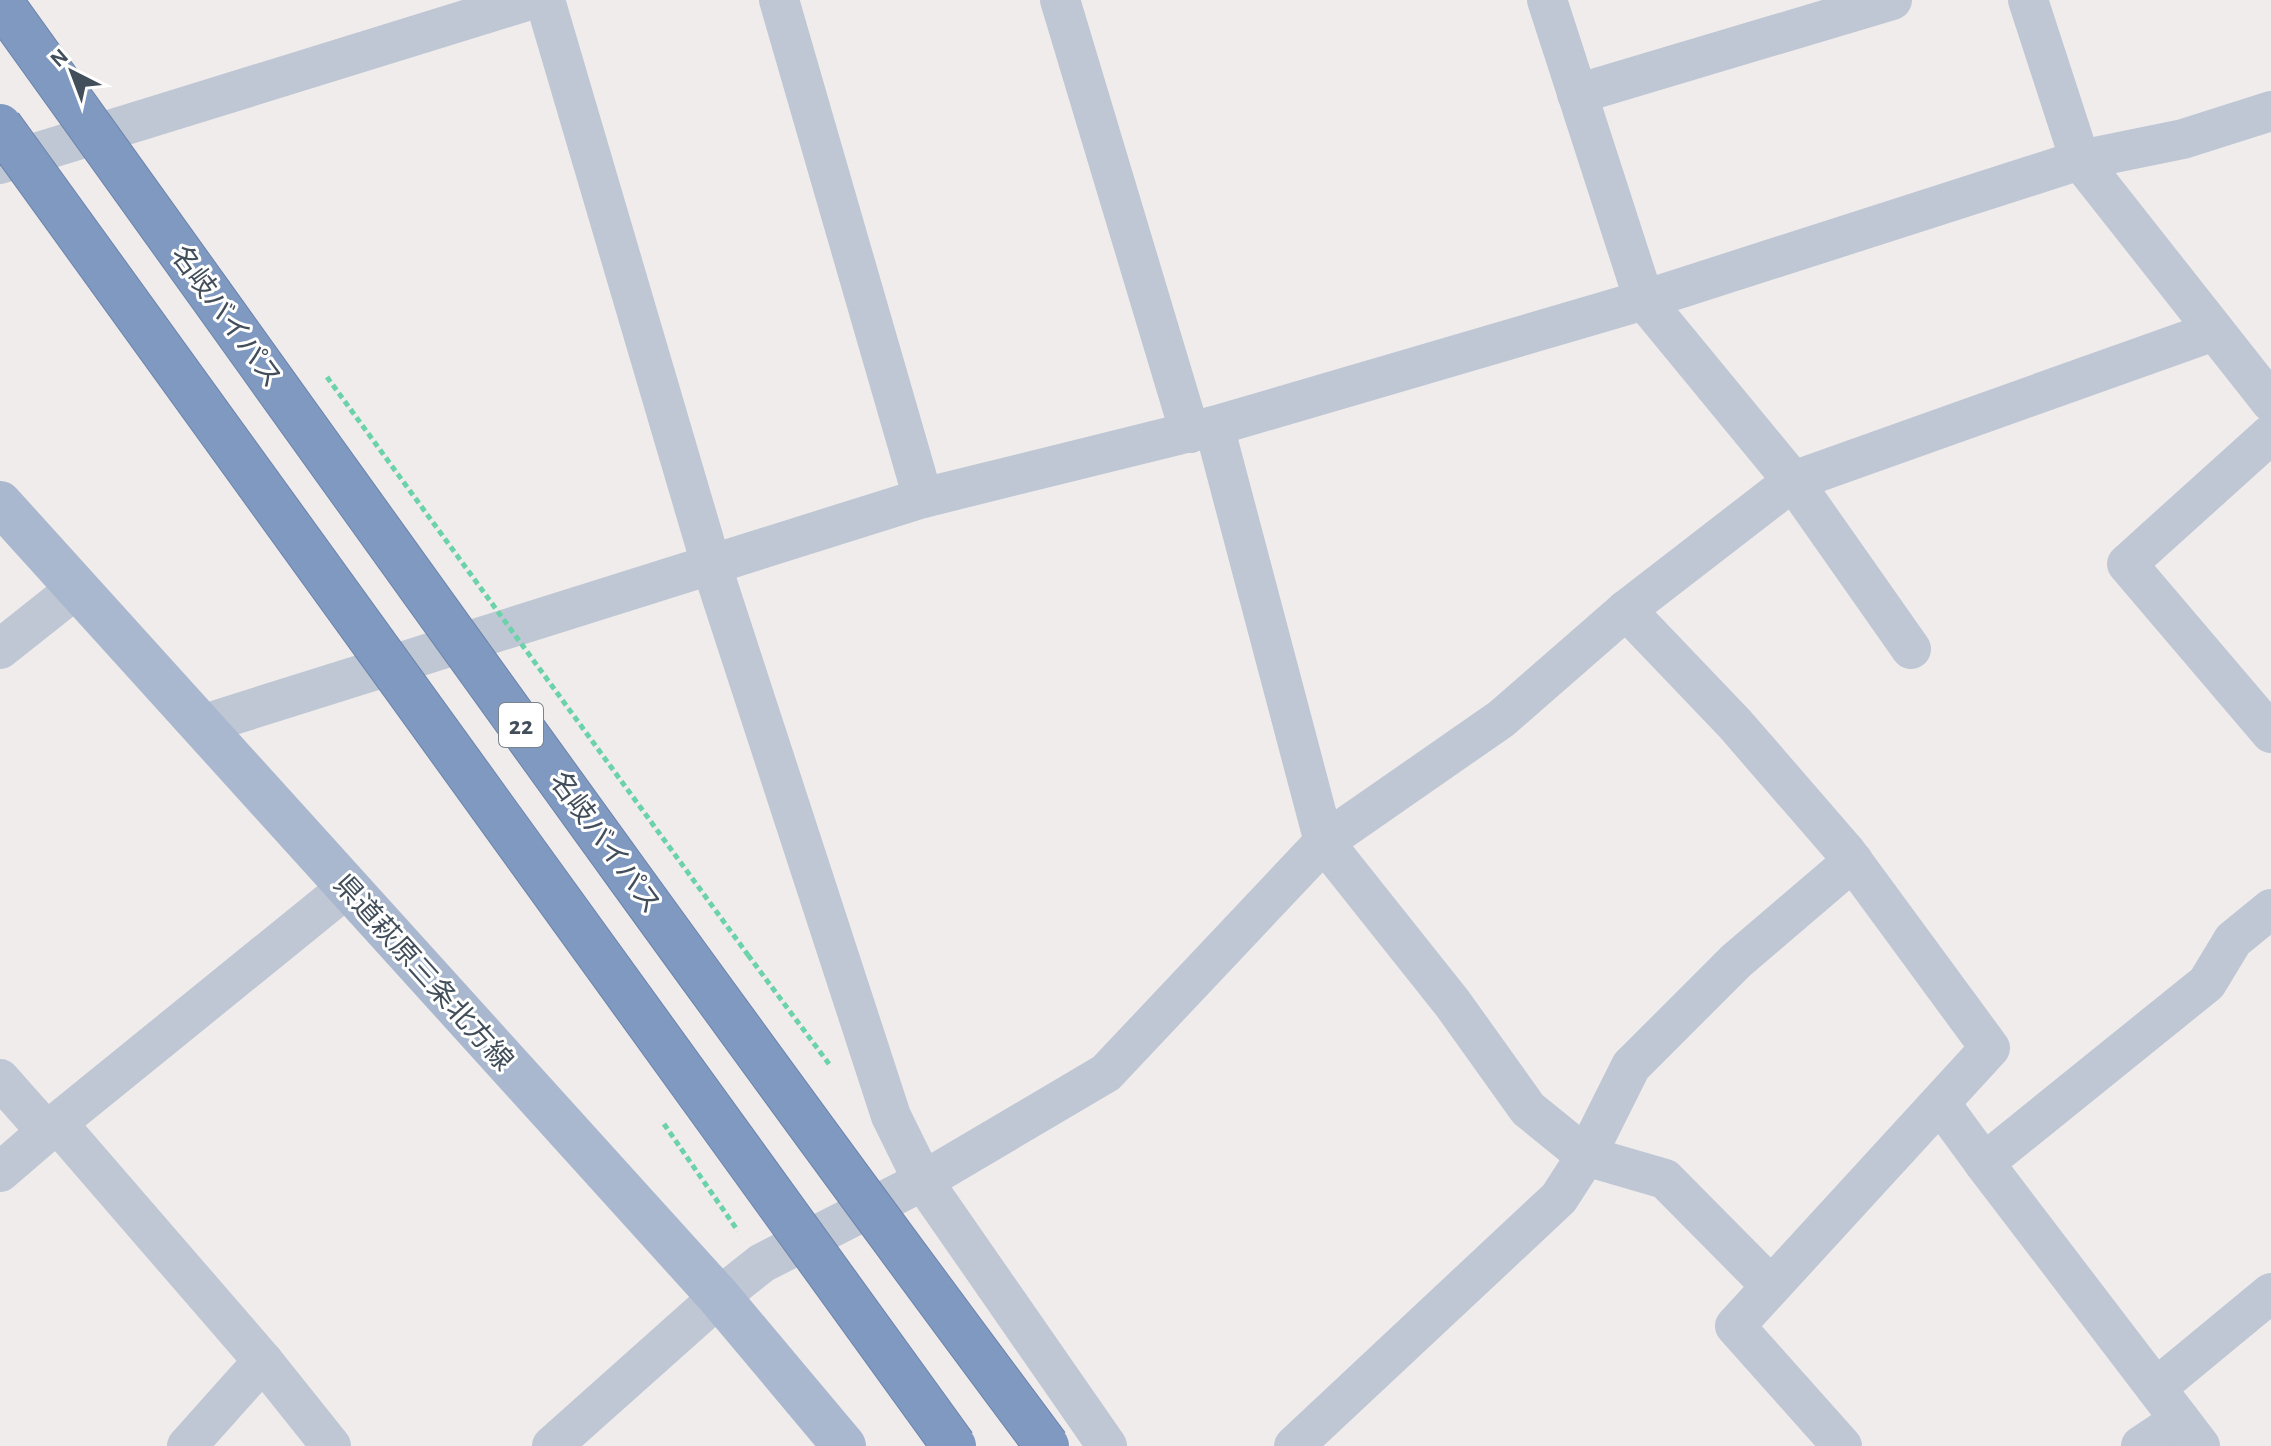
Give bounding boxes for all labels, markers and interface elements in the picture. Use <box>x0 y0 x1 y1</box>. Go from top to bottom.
north arrow <box>32 32 112 112</box>
text: N <box>46 45 72 71</box>
street label: 名岐バイパス <box>165 240 288 393</box>
road number: 22 <box>499 703 543 747</box>
street label: 名岐バイパス <box>544 766 667 919</box>
street label: 県道萩原三条北方線 <box>328 869 519 1076</box>

